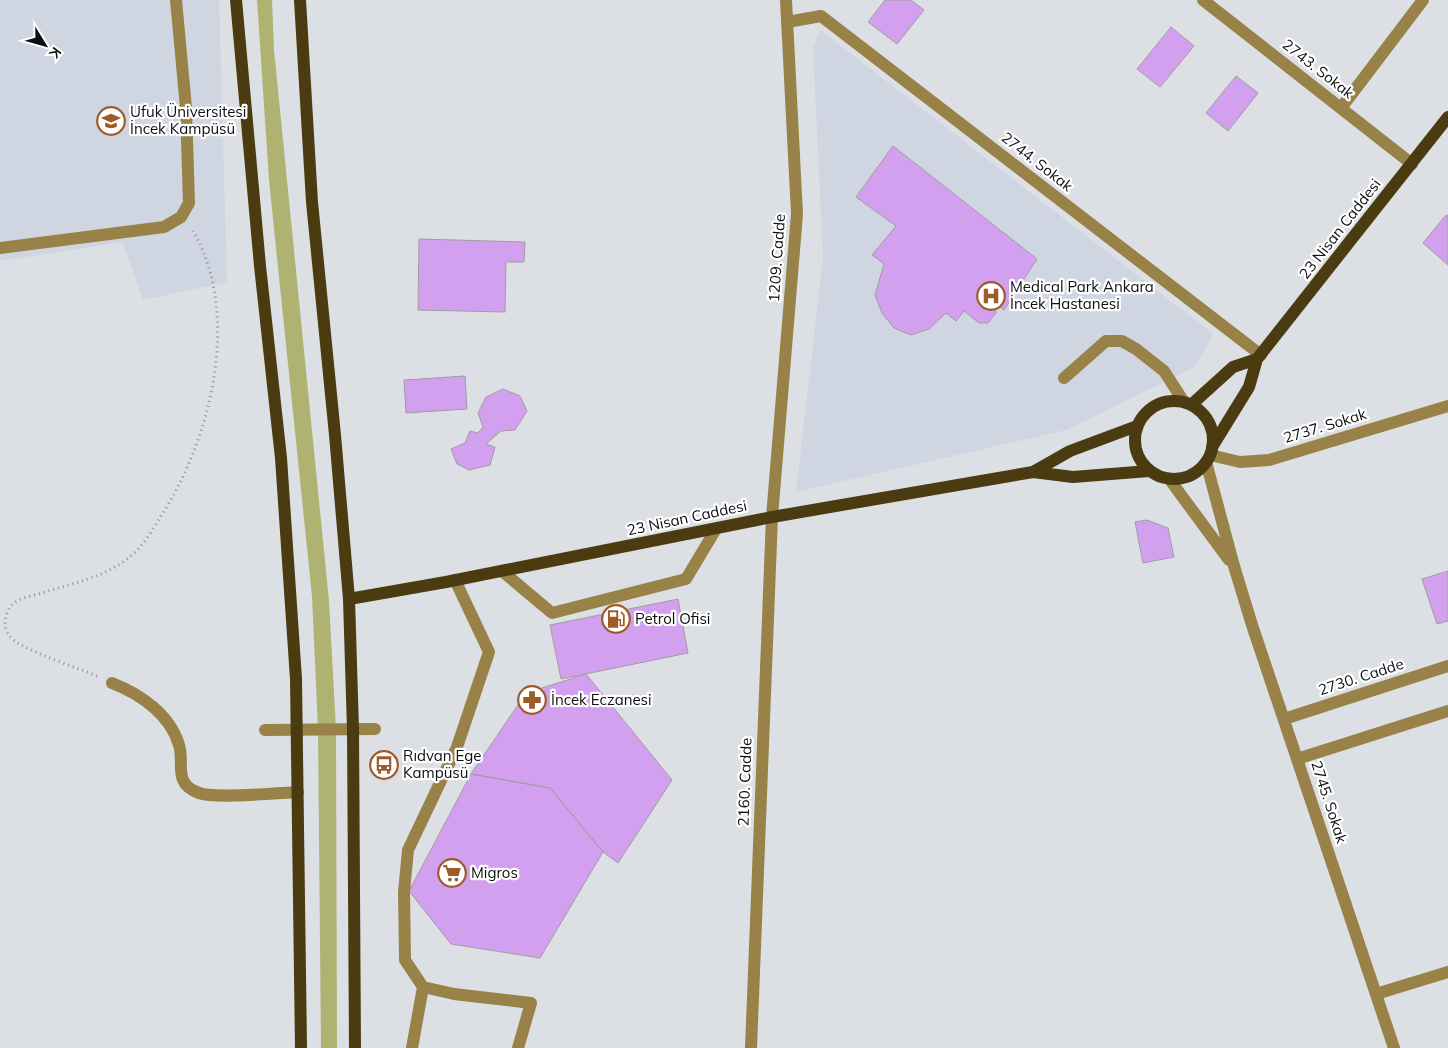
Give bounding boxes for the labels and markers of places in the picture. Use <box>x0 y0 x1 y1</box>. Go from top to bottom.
place label: Ufuk Üniversitesi İncek Kampüsü <box>130 102 246 138</box>
school or university icon: Ufuk Üniversitesi İncek Kampüsü <box>96 106 126 136</box>
place label: Medical Park Ankara İncek Hastanesi <box>1010 277 1154 313</box>
hospital icon: Medical Park Ankara İncek Hastanesi <box>976 281 1006 311</box>
fuel station icon: Petrol Ofisi <box>601 604 631 634</box>
place label: Petrol Ofisi <box>635 609 710 628</box>
pharmacy icon: İncek Eczanesi <box>517 685 547 715</box>
place label: İncek Eczanesi <box>551 690 652 709</box>
place label: Rıdvan Ege Kampüsü <box>403 746 481 782</box>
bus stop icon: Rıdvan Ege Kampüsü <box>369 750 399 780</box>
supermarket icon: Migros <box>437 858 467 888</box>
place label: Migros <box>471 863 518 882</box>

